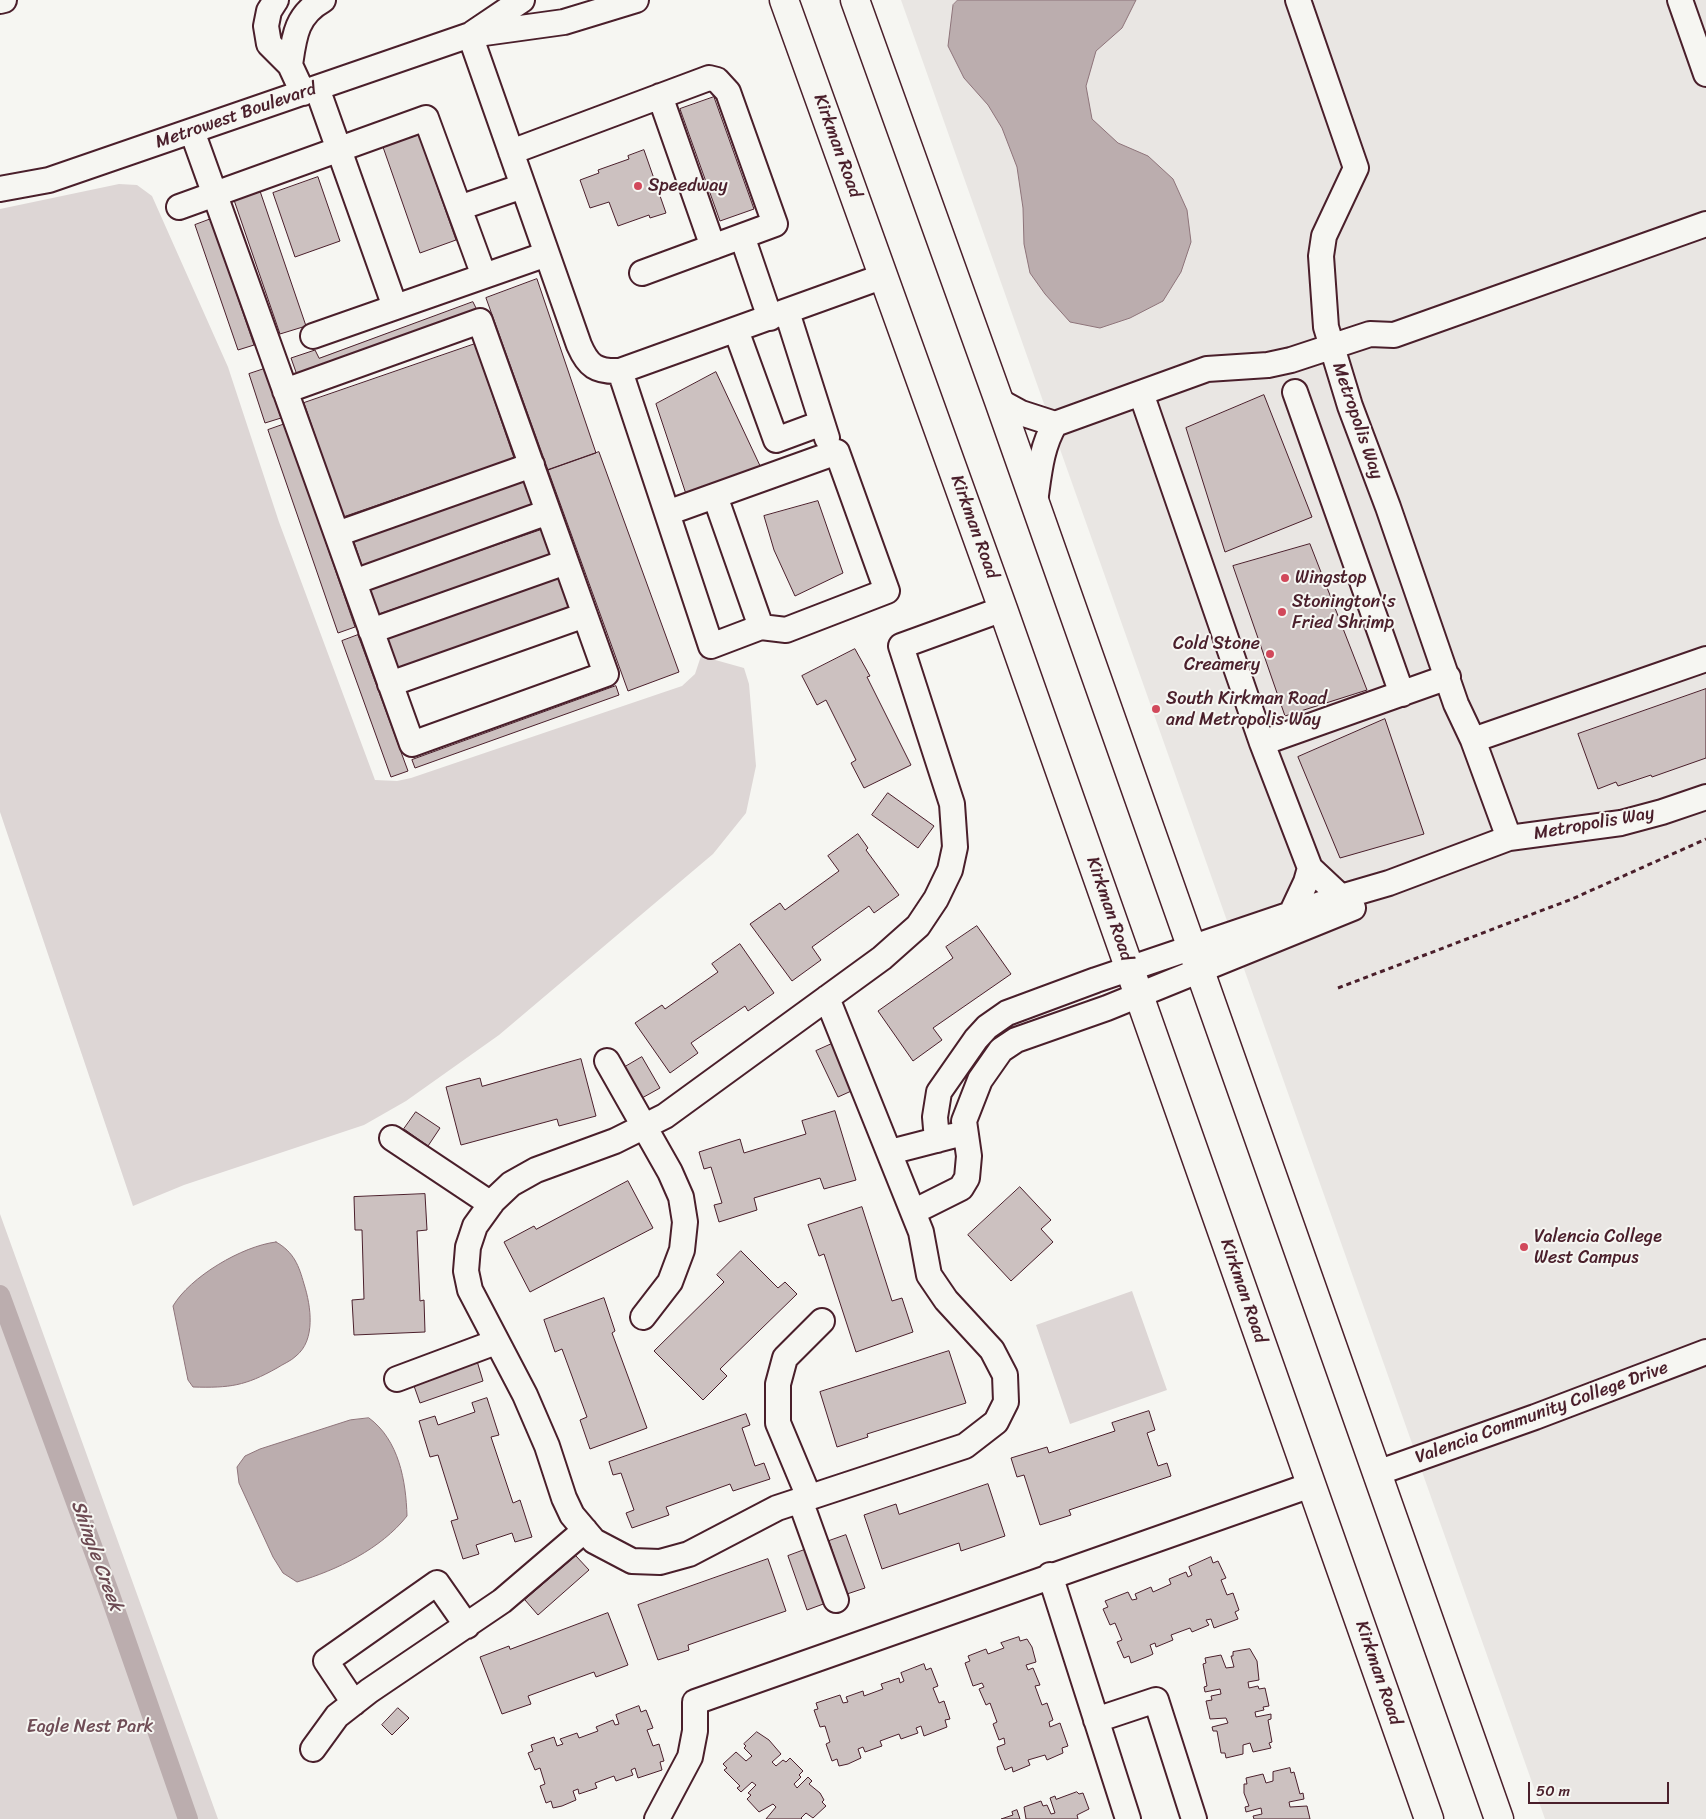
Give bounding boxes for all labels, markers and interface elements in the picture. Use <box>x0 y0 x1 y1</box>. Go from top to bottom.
street label: Metrowest Boulevard <box>153 78 319 154</box>
street label: Kirkman Road <box>808 91 866 201</box>
place label: Speedway <box>648 175 728 197</box>
marker: Speedway <box>632 180 644 192</box>
street label: Metropolis Way <box>1327 360 1387 482</box>
street label: Kirkman Road <box>945 472 1003 582</box>
place label: Wingstop <box>1295 567 1367 589</box>
marker: Wingstop <box>1279 572 1291 584</box>
place label: Stonington's Fried Shrimp <box>1292 591 1395 634</box>
marker: Stonington's Fried Shrimp <box>1276 606 1288 618</box>
place label: Cold Stone Creamery <box>1173 633 1260 676</box>
marker: Cold Stone Creamery <box>1264 648 1276 660</box>
place label: South Kirkman Road and Metropolis Way <box>1166 688 1327 731</box>
marker: South Kirkman Road and Metropolis Way <box>1150 703 1162 715</box>
street label: Metropolis Way <box>1532 803 1656 845</box>
street label: Kirkman Road <box>1081 854 1137 964</box>
place label: Valencia College West Campus <box>1534 1226 1662 1268</box>
street label: Kirkman Road <box>1215 1236 1271 1346</box>
marker: Valencia College West Campus <box>1518 1241 1530 1253</box>
street label: Valencia Community College Drive <box>1413 1357 1671 1469</box>
water label: Shingle Creek <box>65 1497 127 1615</box>
street label: Kirkman Road <box>1350 1618 1406 1728</box>
park label: Eagle Nest Park <box>27 1716 153 1738</box>
scale bar <box>1531 1772 1672 1804</box>
text: 50 m <box>1536 1778 1570 1804</box>

